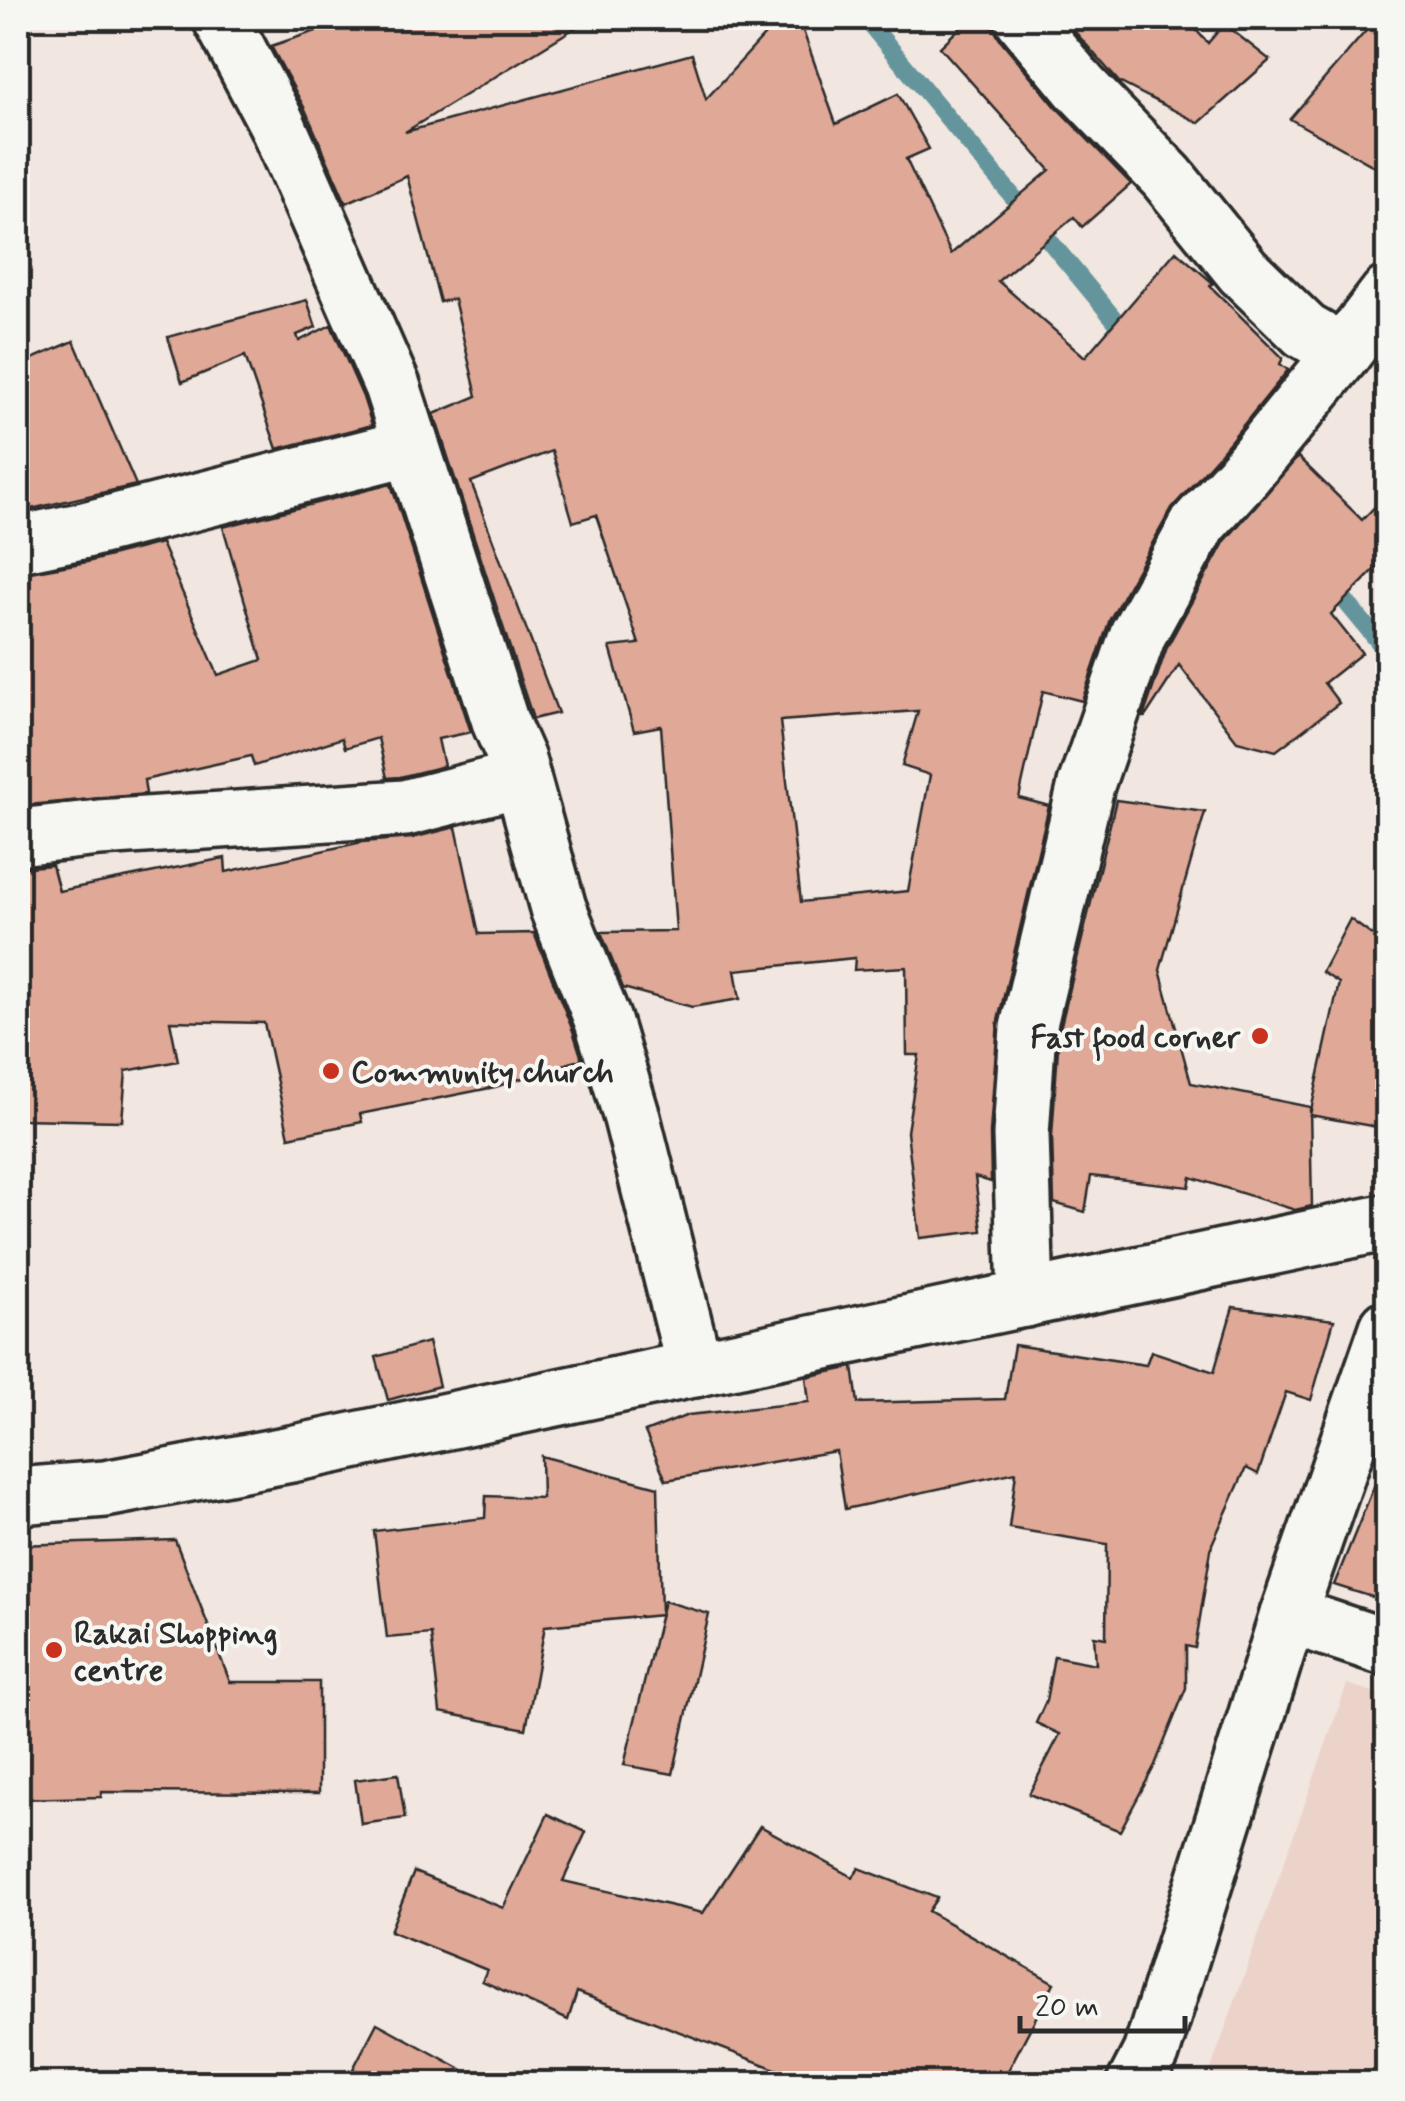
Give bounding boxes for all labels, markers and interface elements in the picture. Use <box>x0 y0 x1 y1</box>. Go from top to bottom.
place label: Fast food corner <box>1030 1017 1241 1062</box>
marker: Fast food corner <box>1249 1025 1271 1047</box>
place label: Community church <box>351 1052 614 1094</box>
marker: Community church <box>320 1060 342 1082</box>
place label: Rakai Shopping centre <box>74 1613 278 1692</box>
marker: Rakai Shopping centre <box>43 1639 65 1661</box>
scale bar <box>1020 1971 1185 2033</box>
text: 20 m <box>1035 1988 1099 2027</box>

